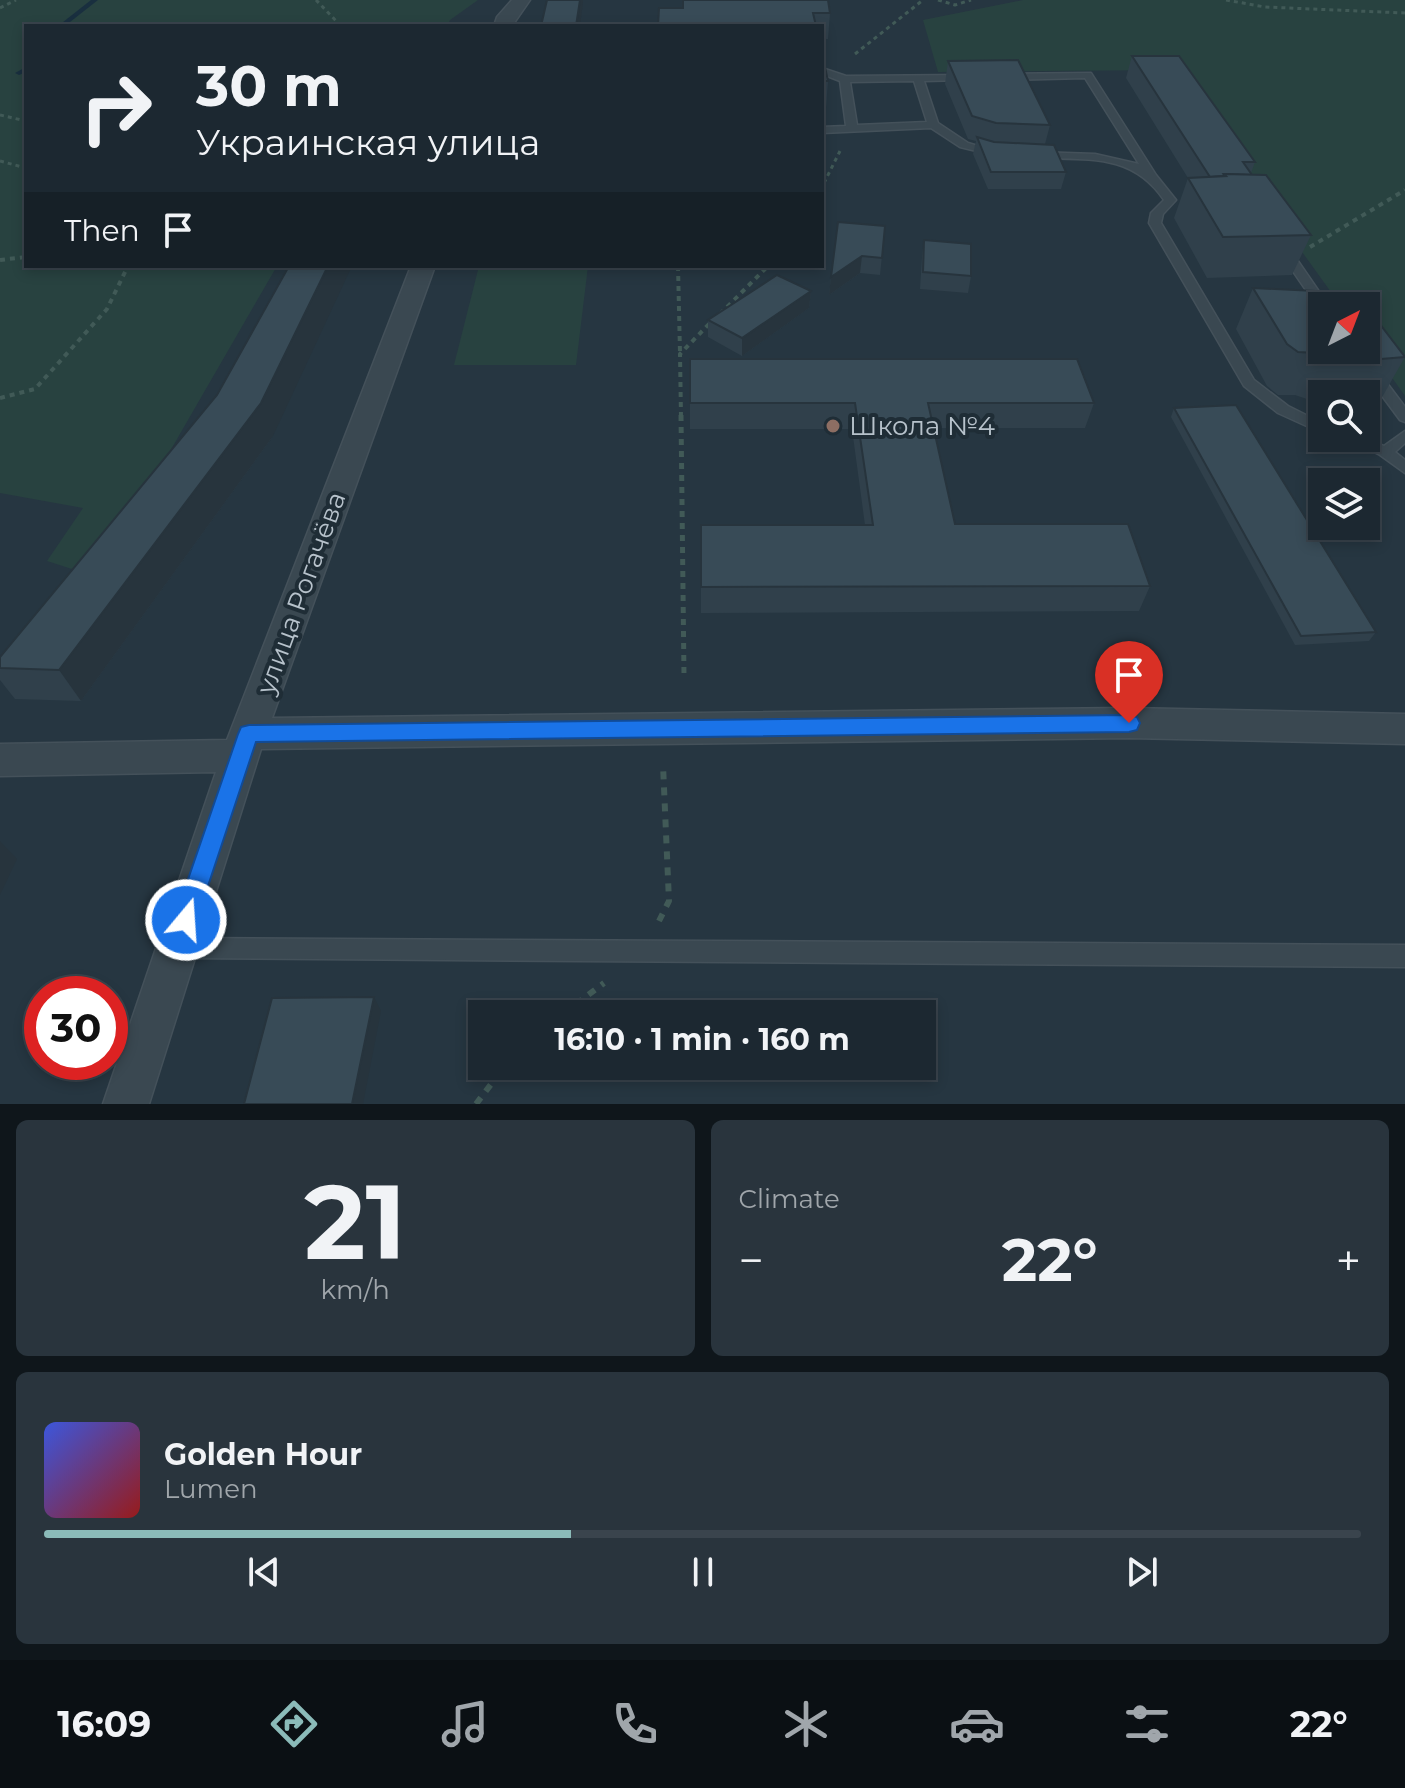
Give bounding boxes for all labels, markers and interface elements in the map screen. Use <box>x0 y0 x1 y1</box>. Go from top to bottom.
text: 30 m <box>196 52 342 120</box>
icon: right <box>64 56 168 160</box>
text: Украинская улица <box>196 120 540 164</box>
icon: arrive <box>156 208 200 252</box>
text: Then <box>64 212 140 249</box>
north arrow <box>1308 292 1380 364</box>
map controls <box>1308 292 1380 540</box>
button: search <box>1308 380 1380 452</box>
place label: Школа №4 <box>849 410 995 442</box>
marker: Школа №4 <box>824 417 842 435</box>
button: layers <box>1308 468 1380 540</box>
street label: улица Рогачёва <box>249 488 352 699</box>
pin <box>1095 641 1163 723</box>
icon: arrive <box>1107 653 1151 697</box>
position arrow <box>144 878 228 962</box>
speed limit sign: 30 <box>24 976 128 1080</box>
text: 16:10 · 1 min · 160 m <box>554 1021 850 1058</box>
text: 21 <box>304 1158 406 1285</box>
text: Climate <box>739 1183 840 1215</box>
text: 22° <box>1002 1223 1098 1296</box>
text: − <box>739 1233 764 1287</box>
text: + <box>1336 1233 1361 1287</box>
text: km/h <box>321 1274 390 1306</box>
text: Golden Hour <box>164 1436 362 1473</box>
text: Lumen <box>164 1473 257 1505</box>
icon: previous <box>242 1550 286 1594</box>
icon: pause <box>681 1550 725 1594</box>
icon: next <box>1120 1550 1164 1594</box>
icon: directions <box>266 1696 322 1752</box>
icon: music <box>437 1696 493 1752</box>
icon: phone <box>607 1696 663 1752</box>
icon: climate <box>778 1696 834 1752</box>
icon: car <box>949 1696 1005 1752</box>
icon: filters <box>1119 1696 1175 1752</box>
text: 16:09 <box>57 1702 151 1746</box>
text: 22° <box>1290 1702 1348 1746</box>

